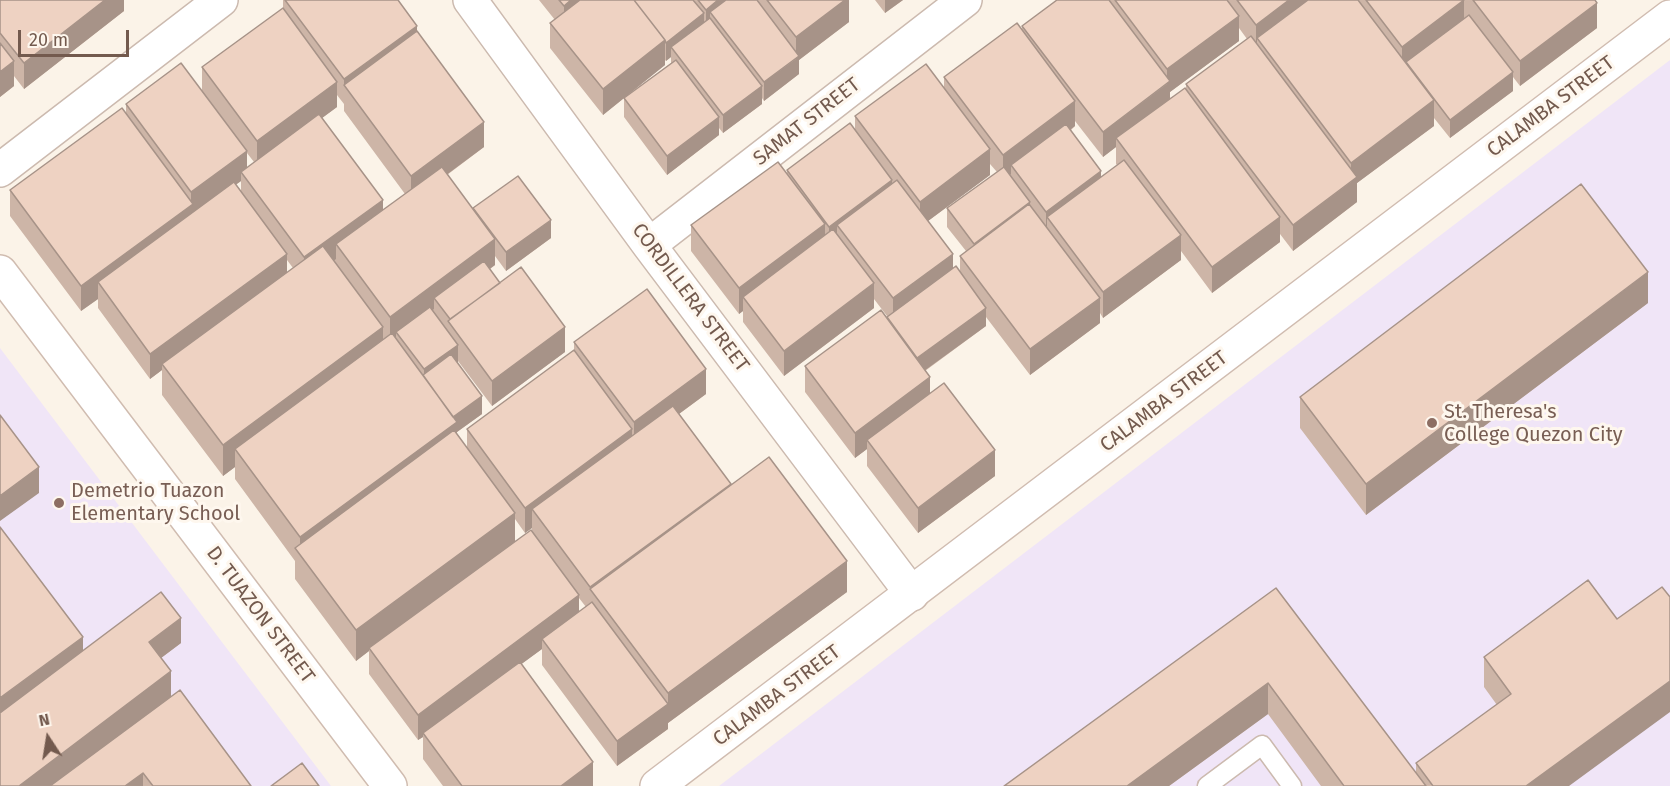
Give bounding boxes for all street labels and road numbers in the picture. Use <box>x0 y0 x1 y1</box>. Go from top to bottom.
street label: CALAMBA STREET <box>1483 51 1619 163</box>
street label: SAMAT STREET <box>749 73 865 171</box>
street label: CORDILLERA STREET <box>626 219 754 377</box>
street label: CALAMBA STREET <box>1096 346 1232 458</box>
street label: D. TUAZON STREET <box>201 542 319 688</box>
street label: CALAMBA STREET <box>709 640 845 752</box>

